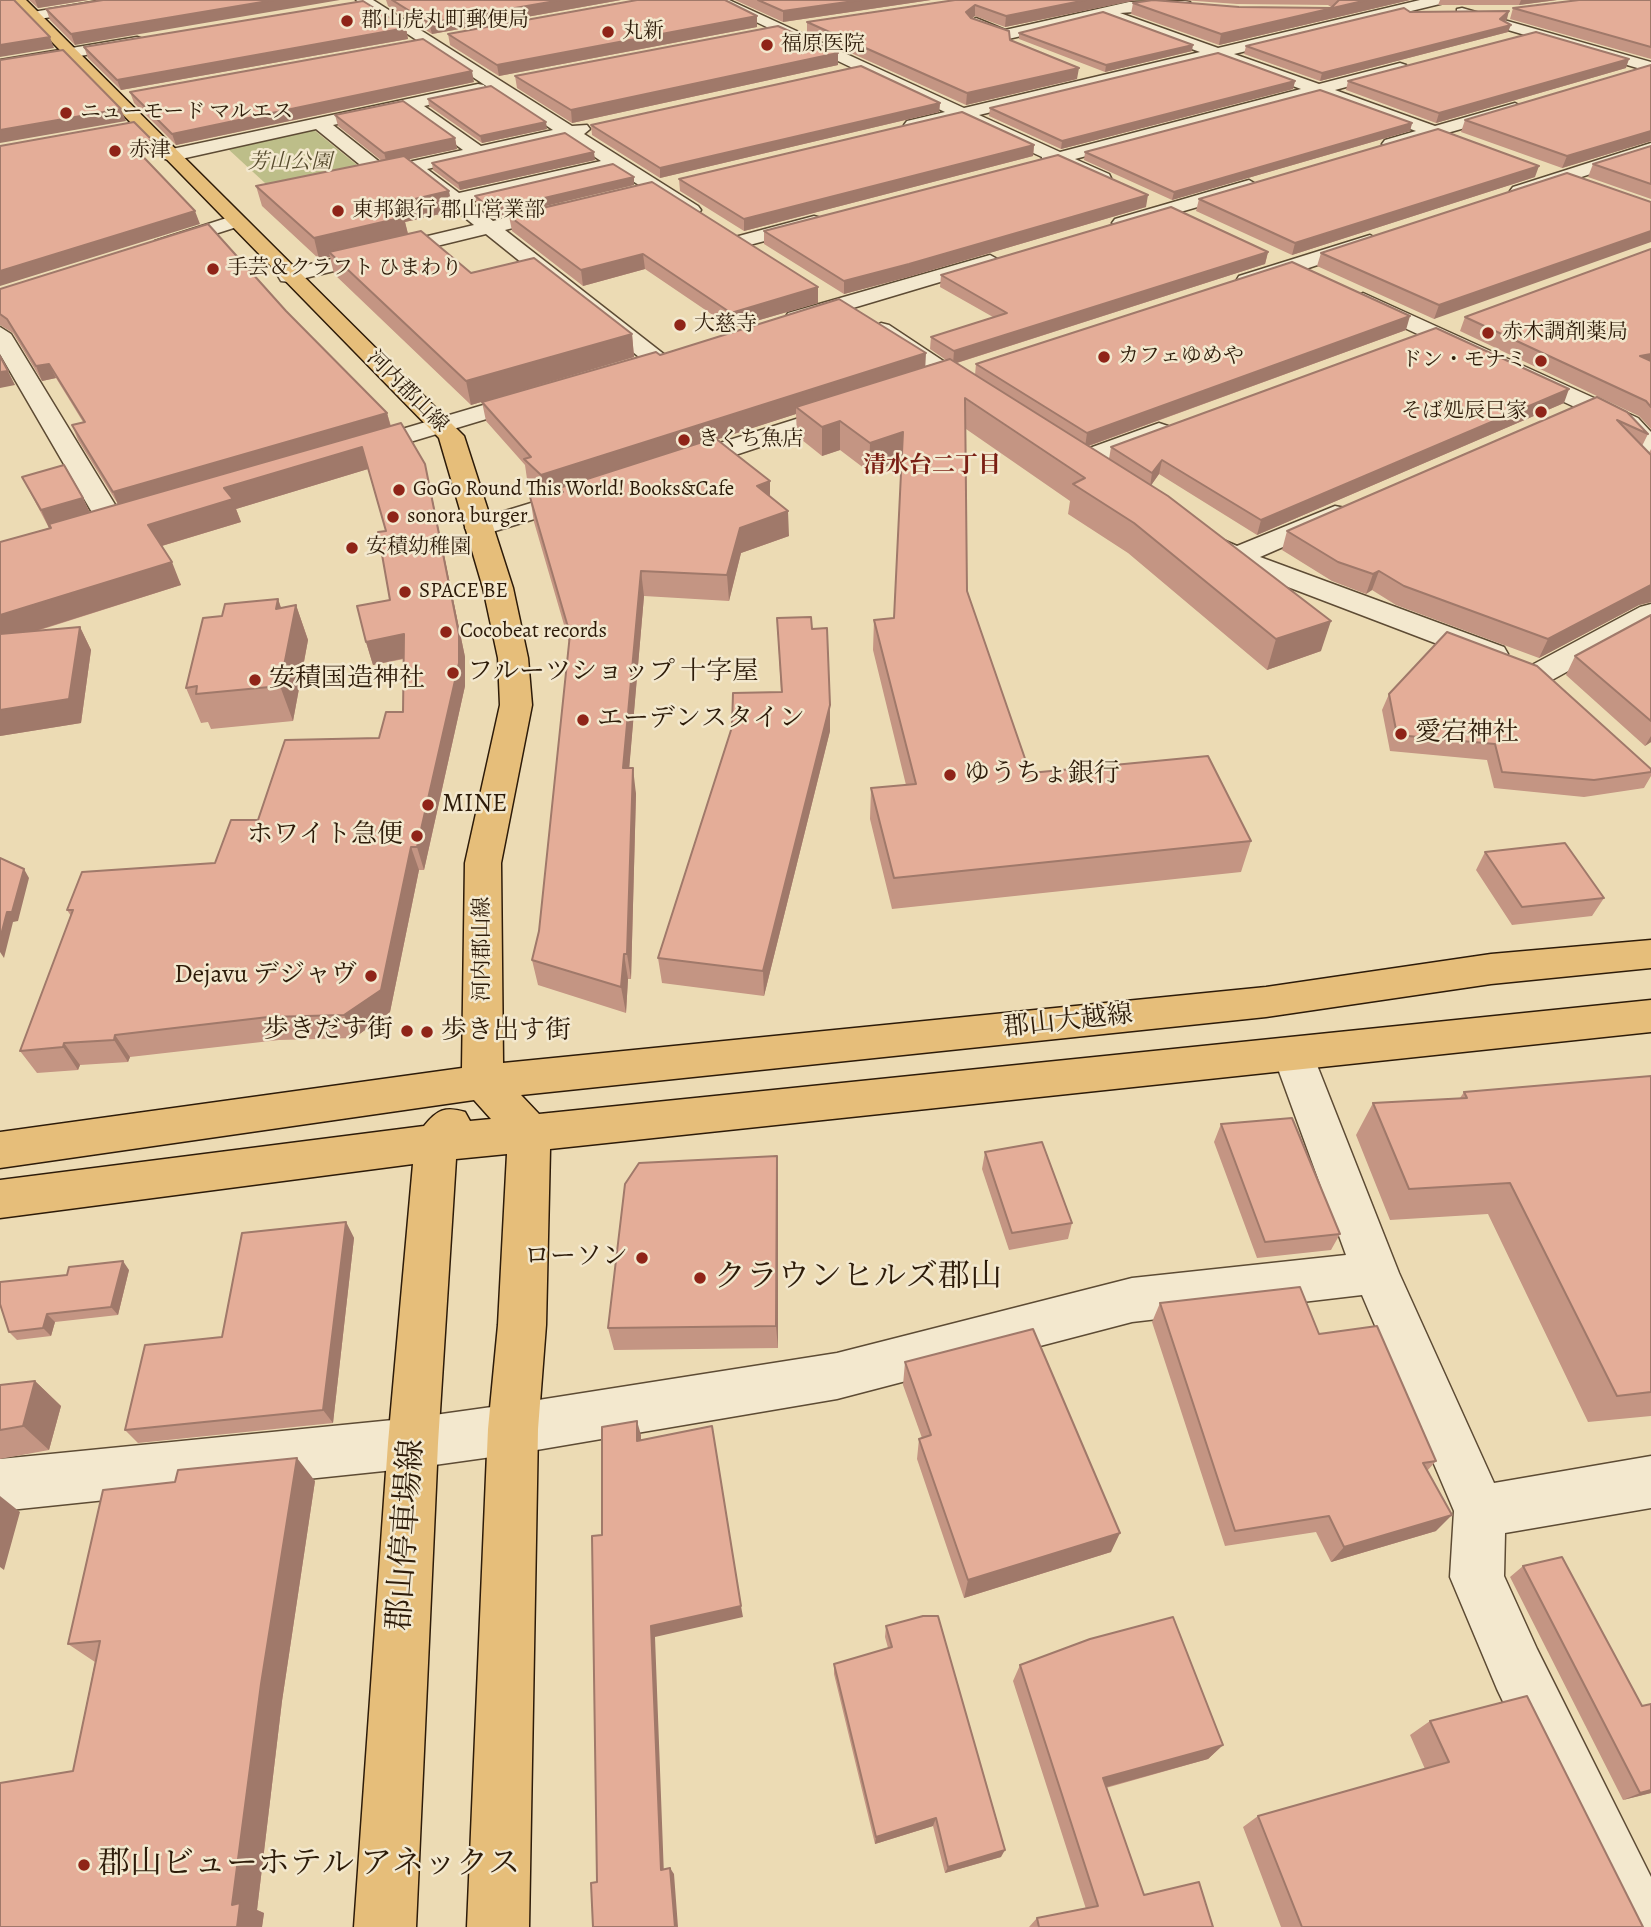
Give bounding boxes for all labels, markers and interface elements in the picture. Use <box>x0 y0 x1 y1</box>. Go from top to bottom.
place label: 郡山虎丸町郵便局 <box>361 8 529 34</box>
marker: 郡山虎丸町郵便局 <box>339 13 355 29</box>
place label: 丸新 <box>622 19 664 45</box>
marker: 丸新 <box>600 24 616 40</box>
place label: 福原医院 <box>781 32 865 58</box>
marker: 福原医院 <box>759 37 775 53</box>
place label: ニューモード マルエス <box>80 100 293 126</box>
marker: ニューモード マルエス <box>58 105 74 121</box>
place label: 赤津 <box>129 138 171 164</box>
marker: 赤津 <box>107 143 123 159</box>
park label: 芳山公園 <box>248 150 332 176</box>
place label: 東邦銀行 郡山営業部 <box>352 198 545 224</box>
marker: 東邦銀行 郡山営業部 <box>330 203 346 219</box>
place label: 手芸＆クラフト ひまわり <box>227 256 462 282</box>
marker: 手芸＆クラフト ひまわり <box>205 261 221 277</box>
place label: 大慈寺 <box>694 312 757 338</box>
marker: 大慈寺 <box>672 317 688 333</box>
place label: 赤木調剤薬局 <box>1502 320 1628 346</box>
marker: 赤木調剤薬局 <box>1480 325 1496 341</box>
place label: カフェゆめや <box>1118 344 1244 370</box>
street label: 河内郡山線 <box>361 346 453 438</box>
place label: ドン・モナミ <box>1401 348 1527 374</box>
marker: カフェゆめや <box>1096 349 1112 365</box>
marker: ドン・モナミ <box>1533 353 1549 369</box>
place label: そば処辰巳家 <box>1401 399 1527 425</box>
marker: そば処辰巳家 <box>1533 404 1549 420</box>
place label: きくち魚店 <box>698 427 803 453</box>
marker: きくち魚店 <box>676 432 692 448</box>
district label: 清水台二丁目 <box>863 452 1001 480</box>
place label: GoGo Round This World! Books&Cafe <box>413 477 734 503</box>
marker: GoGo Round This World! Books&Cafe <box>391 482 407 498</box>
place label: sonora burger <box>407 504 528 530</box>
marker: sonora burger <box>385 509 401 525</box>
place label: 安積幼稚園 <box>366 535 471 561</box>
marker: 安積幼稚園 <box>344 540 360 556</box>
place label: SPACE BE <box>419 579 508 605</box>
marker: SPACE BE <box>397 584 413 600</box>
place label: Cocobeat records <box>460 619 607 645</box>
marker: Cocobeat records <box>438 624 454 640</box>
place label: フルーツショップ 十字屋 <box>467 657 758 689</box>
place label: 安積国造神社 <box>269 664 425 696</box>
marker: フルーツショップ 十字屋 <box>445 665 461 681</box>
marker: 安積国造神社 <box>247 672 263 688</box>
place label: エーデンスタイン <box>597 704 805 736</box>
marker: エーデンスタイン <box>575 712 591 728</box>
place label: 愛宕神社 <box>1415 718 1519 750</box>
marker: 愛宕神社 <box>1393 726 1409 742</box>
place label: ゆうちょ銀行 <box>964 759 1120 791</box>
marker: ゆうちょ銀行 <box>942 767 958 783</box>
place label: MINE <box>442 789 507 821</box>
marker: MINE <box>420 797 436 813</box>
place label: ホワイト急便 <box>247 820 403 852</box>
marker: ホワイト急便 <box>409 828 425 844</box>
street label: 河内郡山線 <box>470 897 496 1001</box>
place label: Dejavu デジャヴ <box>174 960 357 992</box>
marker: Dejavu デジャヴ <box>363 968 379 984</box>
street label: 郡山大越線 <box>1002 1000 1134 1044</box>
place label: 歩きだす街 <box>263 1015 393 1047</box>
place label: 歩き出す街 <box>441 1016 571 1048</box>
marker: 歩きだす街 <box>399 1023 415 1039</box>
marker: 歩き出す街 <box>419 1024 435 1040</box>
place label: ローソン <box>524 1242 628 1274</box>
marker: ローソン <box>634 1250 650 1266</box>
place label: クラウンヒルズ郡山 <box>714 1259 1002 1297</box>
marker: クラウンヒルズ郡山 <box>692 1270 708 1286</box>
street label: 郡山停車場線 <box>381 1438 433 1632</box>
place label: 郡山ビューホテル アネックス <box>98 1846 520 1884</box>
marker: 郡山ビューホテル アネックス <box>76 1857 92 1873</box>

